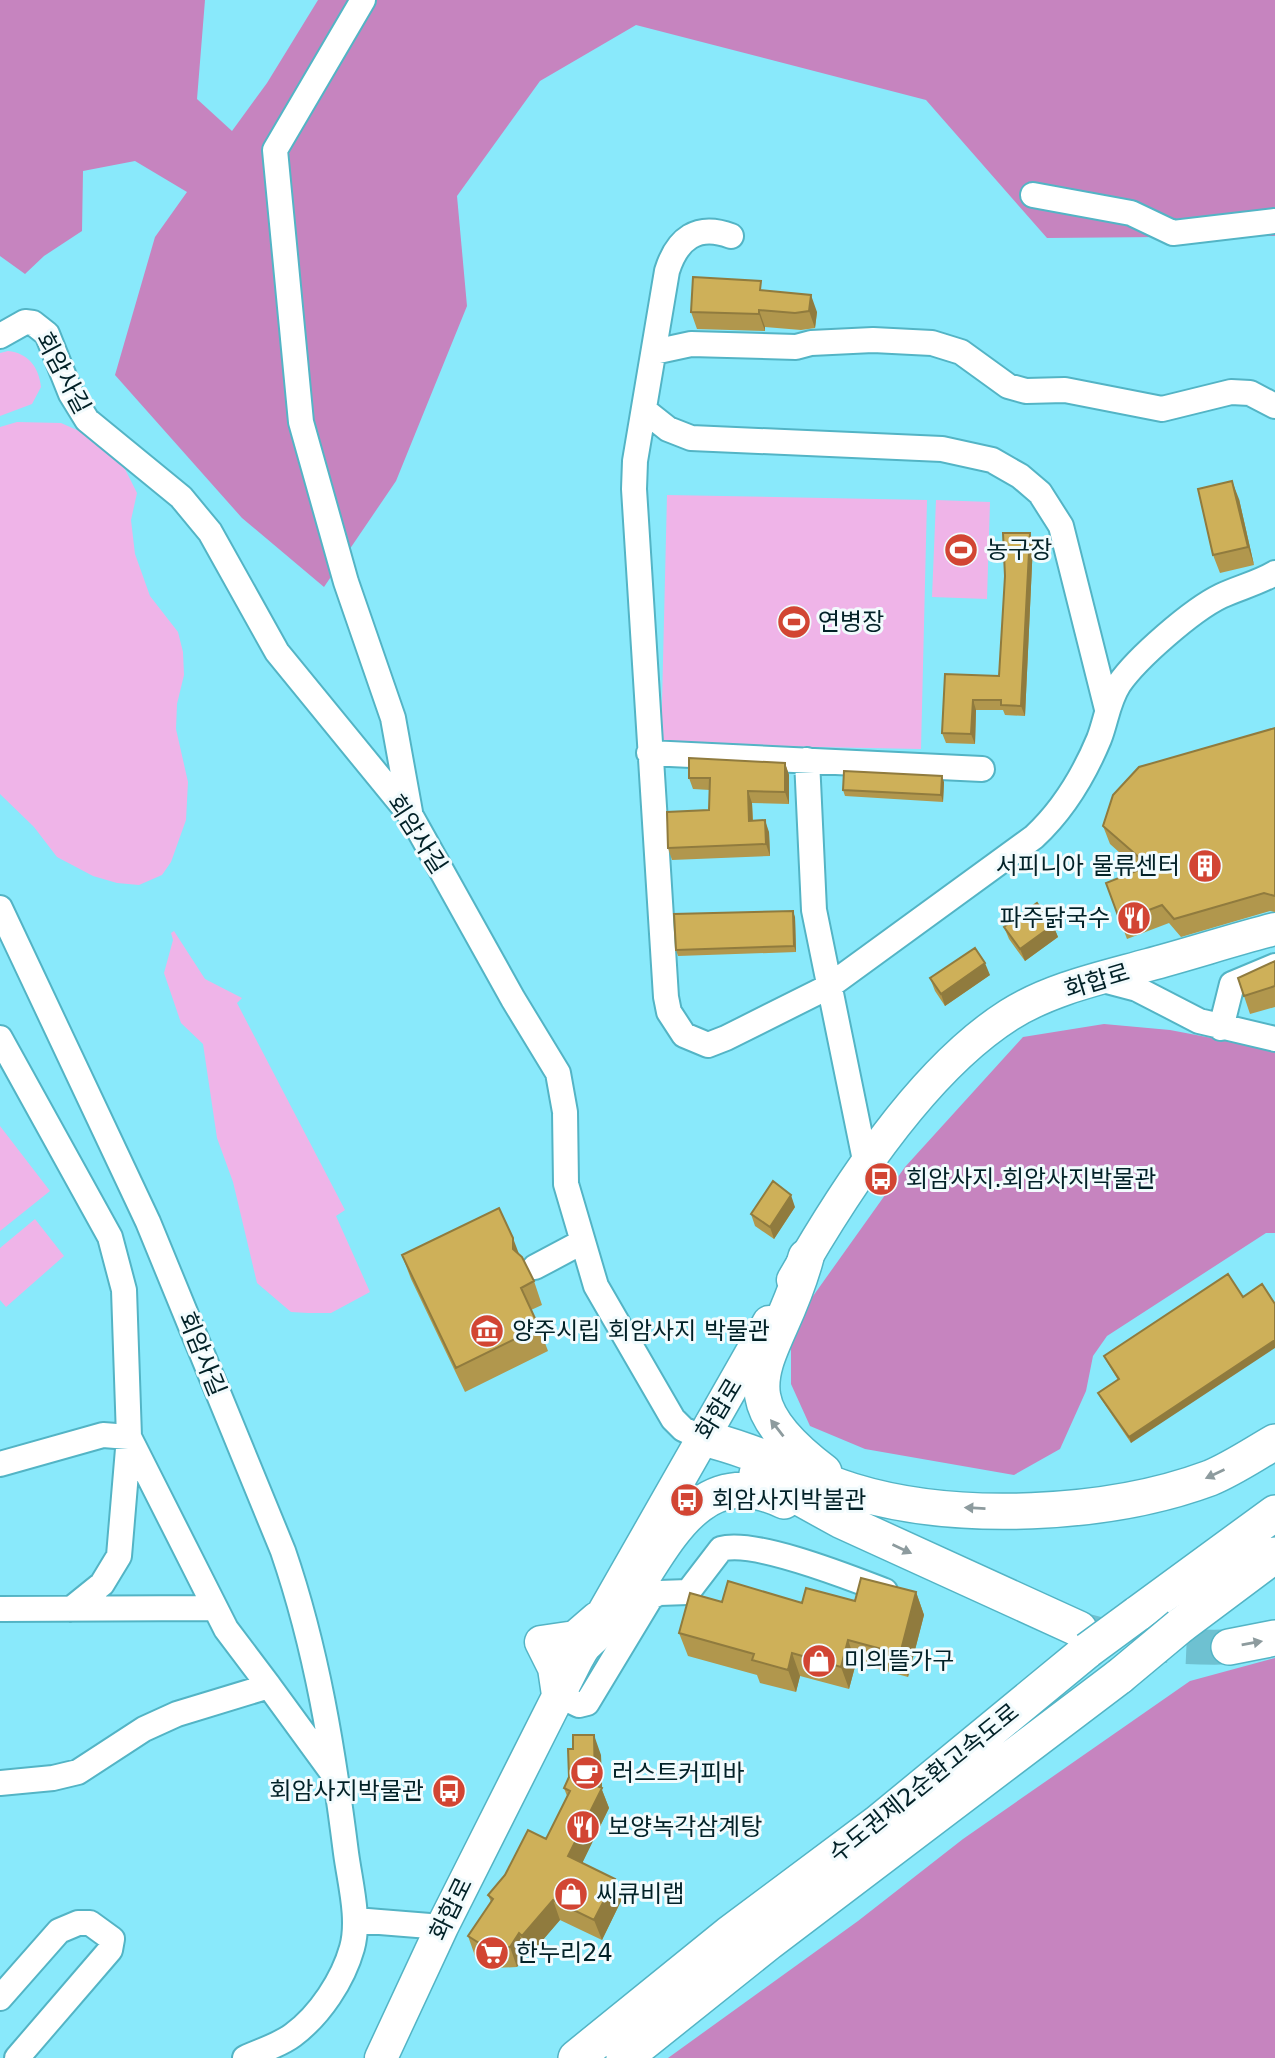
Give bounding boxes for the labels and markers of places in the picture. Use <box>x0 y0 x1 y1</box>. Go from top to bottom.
sports icon: 농구장 <box>942 531 980 569</box>
place label: 농구장 <box>986 536 1052 564</box>
sports icon: 연병장 <box>775 603 813 641</box>
place label: 연병장 <box>818 608 884 636</box>
building icon: 서피니아 물류센터 <box>1186 847 1224 885</box>
place label: 서피니아 물류센터 <box>996 852 1180 880</box>
restaurant icon: 파주닭국수 <box>1115 899 1153 937</box>
place label: 파주닭국수 <box>1000 904 1110 932</box>
bus stop icon: 회암사지.회암사지박물관 <box>862 1160 900 1198</box>
place label: 회암사지.회암사지박물관 <box>906 1165 1157 1193</box>
museum icon: 양주시립 회암사지 박물관 <box>468 1312 506 1350</box>
place label: 양주시립 회암사지 박물관 <box>512 1317 770 1345</box>
bus stop icon: 회암사지박불관 <box>668 1481 706 1519</box>
place label: 회암사지박불관 <box>712 1486 867 1514</box>
shop icon: 미의뜰가구 <box>800 1642 838 1680</box>
place label: 미의뜰가구 <box>844 1647 954 1675</box>
cafe icon: 러스트커피바 <box>568 1754 606 1792</box>
place label: 러스트커피바 <box>612 1759 744 1787</box>
bus stop icon: 회암사지박물관 <box>430 1772 468 1810</box>
place label: 회암사지박물관 <box>269 1777 424 1805</box>
restaurant icon: 보양녹각삼계탕 <box>564 1808 602 1846</box>
place label: 보양녹각삼계탕 <box>608 1813 763 1841</box>
shop icon: 씨큐비랩 <box>552 1875 590 1913</box>
place label: 씨큐비랩 <box>596 1880 684 1908</box>
supermarket icon: 한누리24 <box>473 1934 511 1972</box>
place label: 한누리24 <box>516 1939 613 1967</box>

